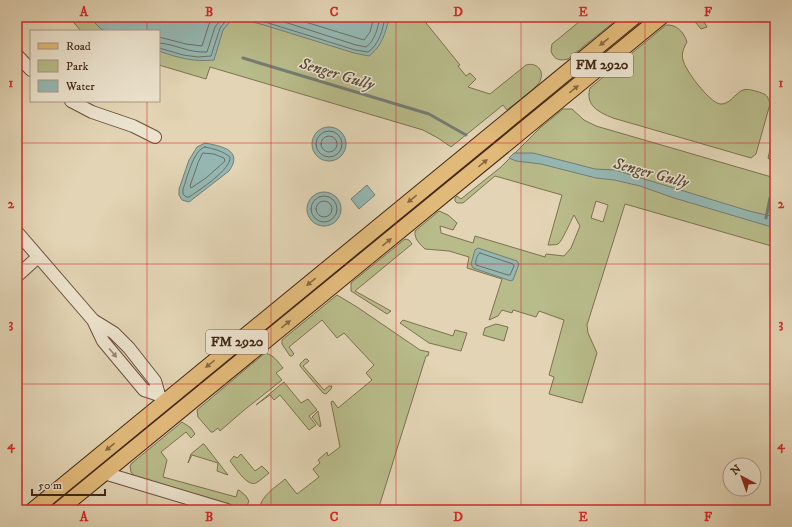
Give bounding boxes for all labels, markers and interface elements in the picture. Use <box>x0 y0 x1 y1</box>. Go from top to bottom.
text: A <box>79 4 89 20</box>
text: B <box>205 4 213 20</box>
text: C <box>330 4 339 20</box>
text: D <box>453 4 463 20</box>
text: E <box>578 4 588 20</box>
text: F <box>704 4 713 20</box>
legend <box>30 30 160 102</box>
one-way arrow <box>598 37 609 46</box>
text: Road <box>66 39 91 54</box>
water label: Senger Gully <box>296 53 378 95</box>
road number: FM 2920 <box>571 53 633 77</box>
text: Park <box>66 59 88 74</box>
text: 1 <box>9 75 14 91</box>
text: 1 <box>779 75 784 91</box>
text: Water <box>65 79 95 94</box>
one-way arrow <box>568 85 579 93</box>
water label: Senger Gully <box>610 153 692 193</box>
one-way arrow <box>477 159 488 167</box>
one-way arrow <box>406 195 417 204</box>
text: 2 <box>8 196 15 212</box>
text: 2 <box>778 196 785 212</box>
one-way arrow <box>382 237 392 246</box>
one-way arrow <box>305 277 316 286</box>
text: 3 <box>9 316 14 332</box>
text: 3 <box>779 316 784 332</box>
one-way arrow <box>281 319 292 328</box>
road number: FM 2920 <box>206 330 268 354</box>
one-way arrow <box>108 347 117 358</box>
one-way arrow <box>205 360 216 369</box>
text: 4 <box>6 437 15 454</box>
text: 4 <box>776 437 785 454</box>
one-way arrow <box>104 442 115 451</box>
north arrow <box>722 457 762 497</box>
text: N <box>728 462 744 478</box>
scale bar <box>32 471 105 497</box>
text: 50 m <box>38 478 62 493</box>
text: A <box>79 509 89 525</box>
text: B <box>205 509 213 525</box>
text: C <box>330 509 339 525</box>
text: D <box>453 509 463 525</box>
text: E <box>578 509 588 525</box>
text: F <box>704 509 713 525</box>

